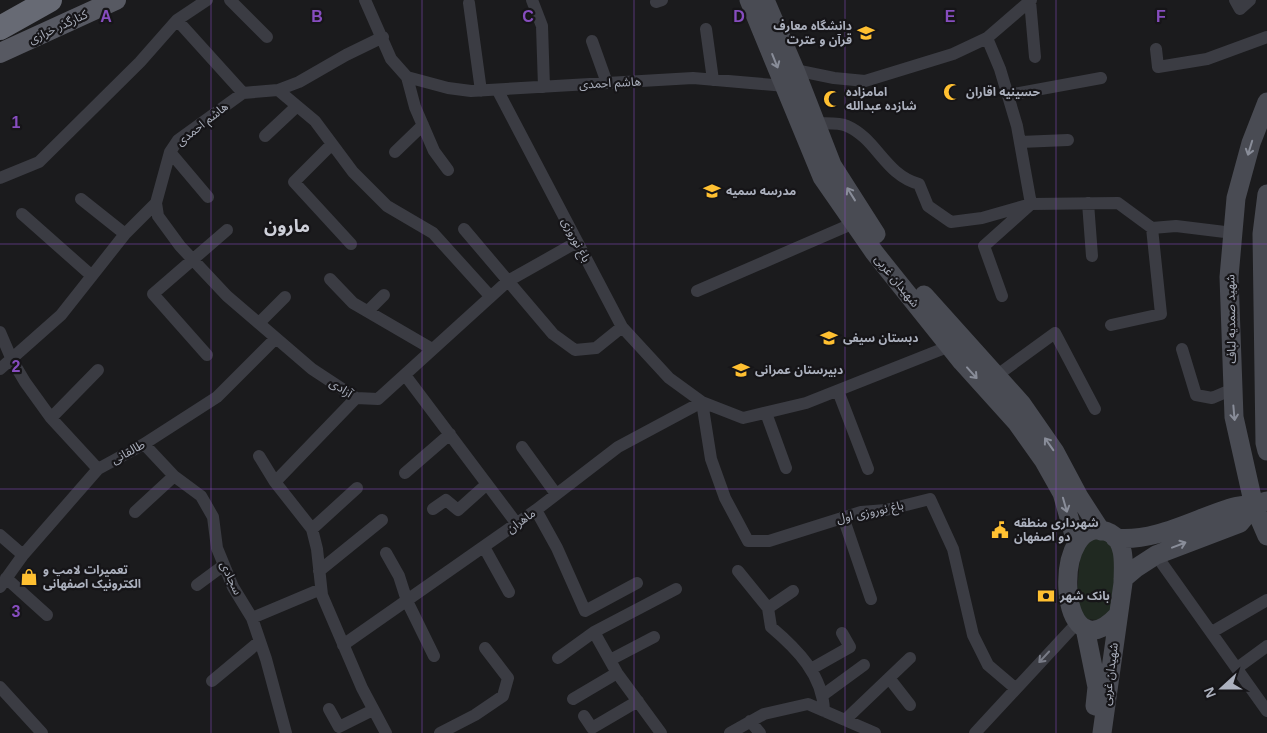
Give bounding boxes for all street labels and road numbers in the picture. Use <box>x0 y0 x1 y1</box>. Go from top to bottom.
street label: کنارگذر خرازی <box>26 7 91 47</box>
street label: هاشم احمدی <box>579 74 642 94</box>
street label: هاشم احمدی <box>173 99 232 150</box>
street label: باغ نوروزی <box>557 215 594 266</box>
street label: شهیدان غربی <box>872 252 922 310</box>
street label: شهید صمدیه لباف <box>1223 274 1239 364</box>
street label: آزادی <box>327 375 356 401</box>
street label: طالقانی <box>109 437 147 467</box>
street label: باغ نوروزی اول <box>835 498 905 528</box>
street label: ماهران <box>504 506 538 536</box>
street label: سجادی <box>217 559 245 597</box>
street label: شهیدان غربی <box>1099 642 1121 706</box>

